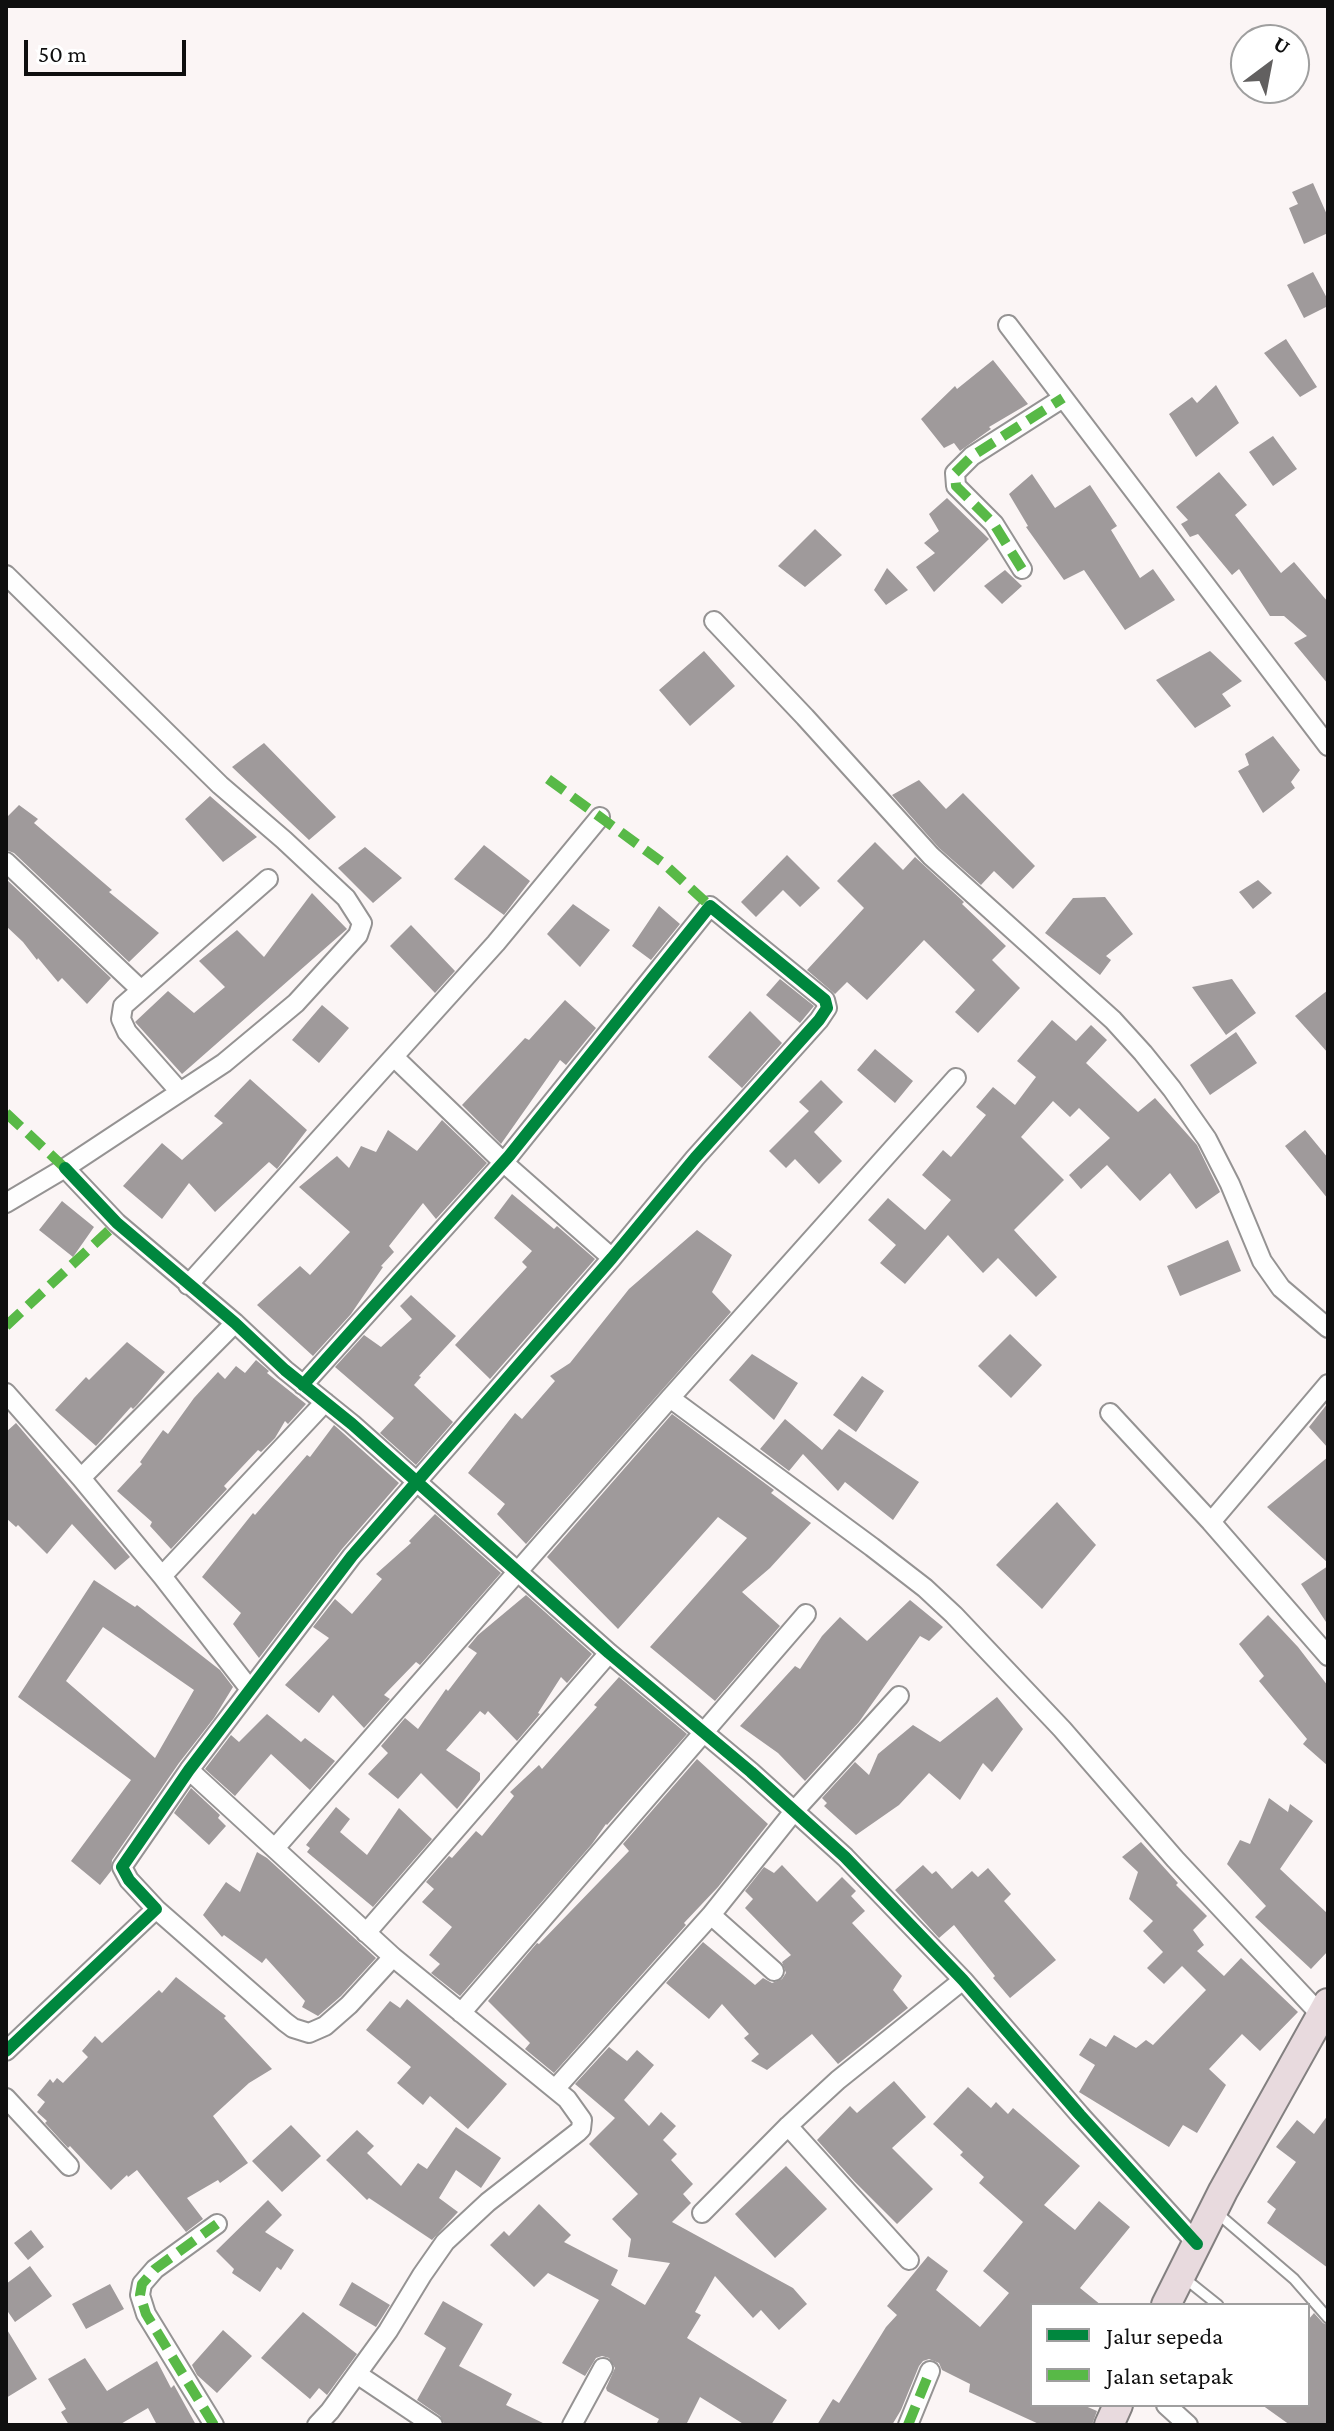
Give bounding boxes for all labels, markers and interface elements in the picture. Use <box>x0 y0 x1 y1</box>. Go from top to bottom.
scale bar <box>28 24 190 74</box>
north arrow <box>1230 24 1310 104</box>
text: U <box>1269 30 1295 60</box>
text: 50 m <box>38 40 87 67</box>
legend <box>1030 2303 1310 2407</box>
text: Jalur sepeda <box>1106 2322 1223 2349</box>
text: Jalan setapak <box>1106 2362 1233 2389</box>

